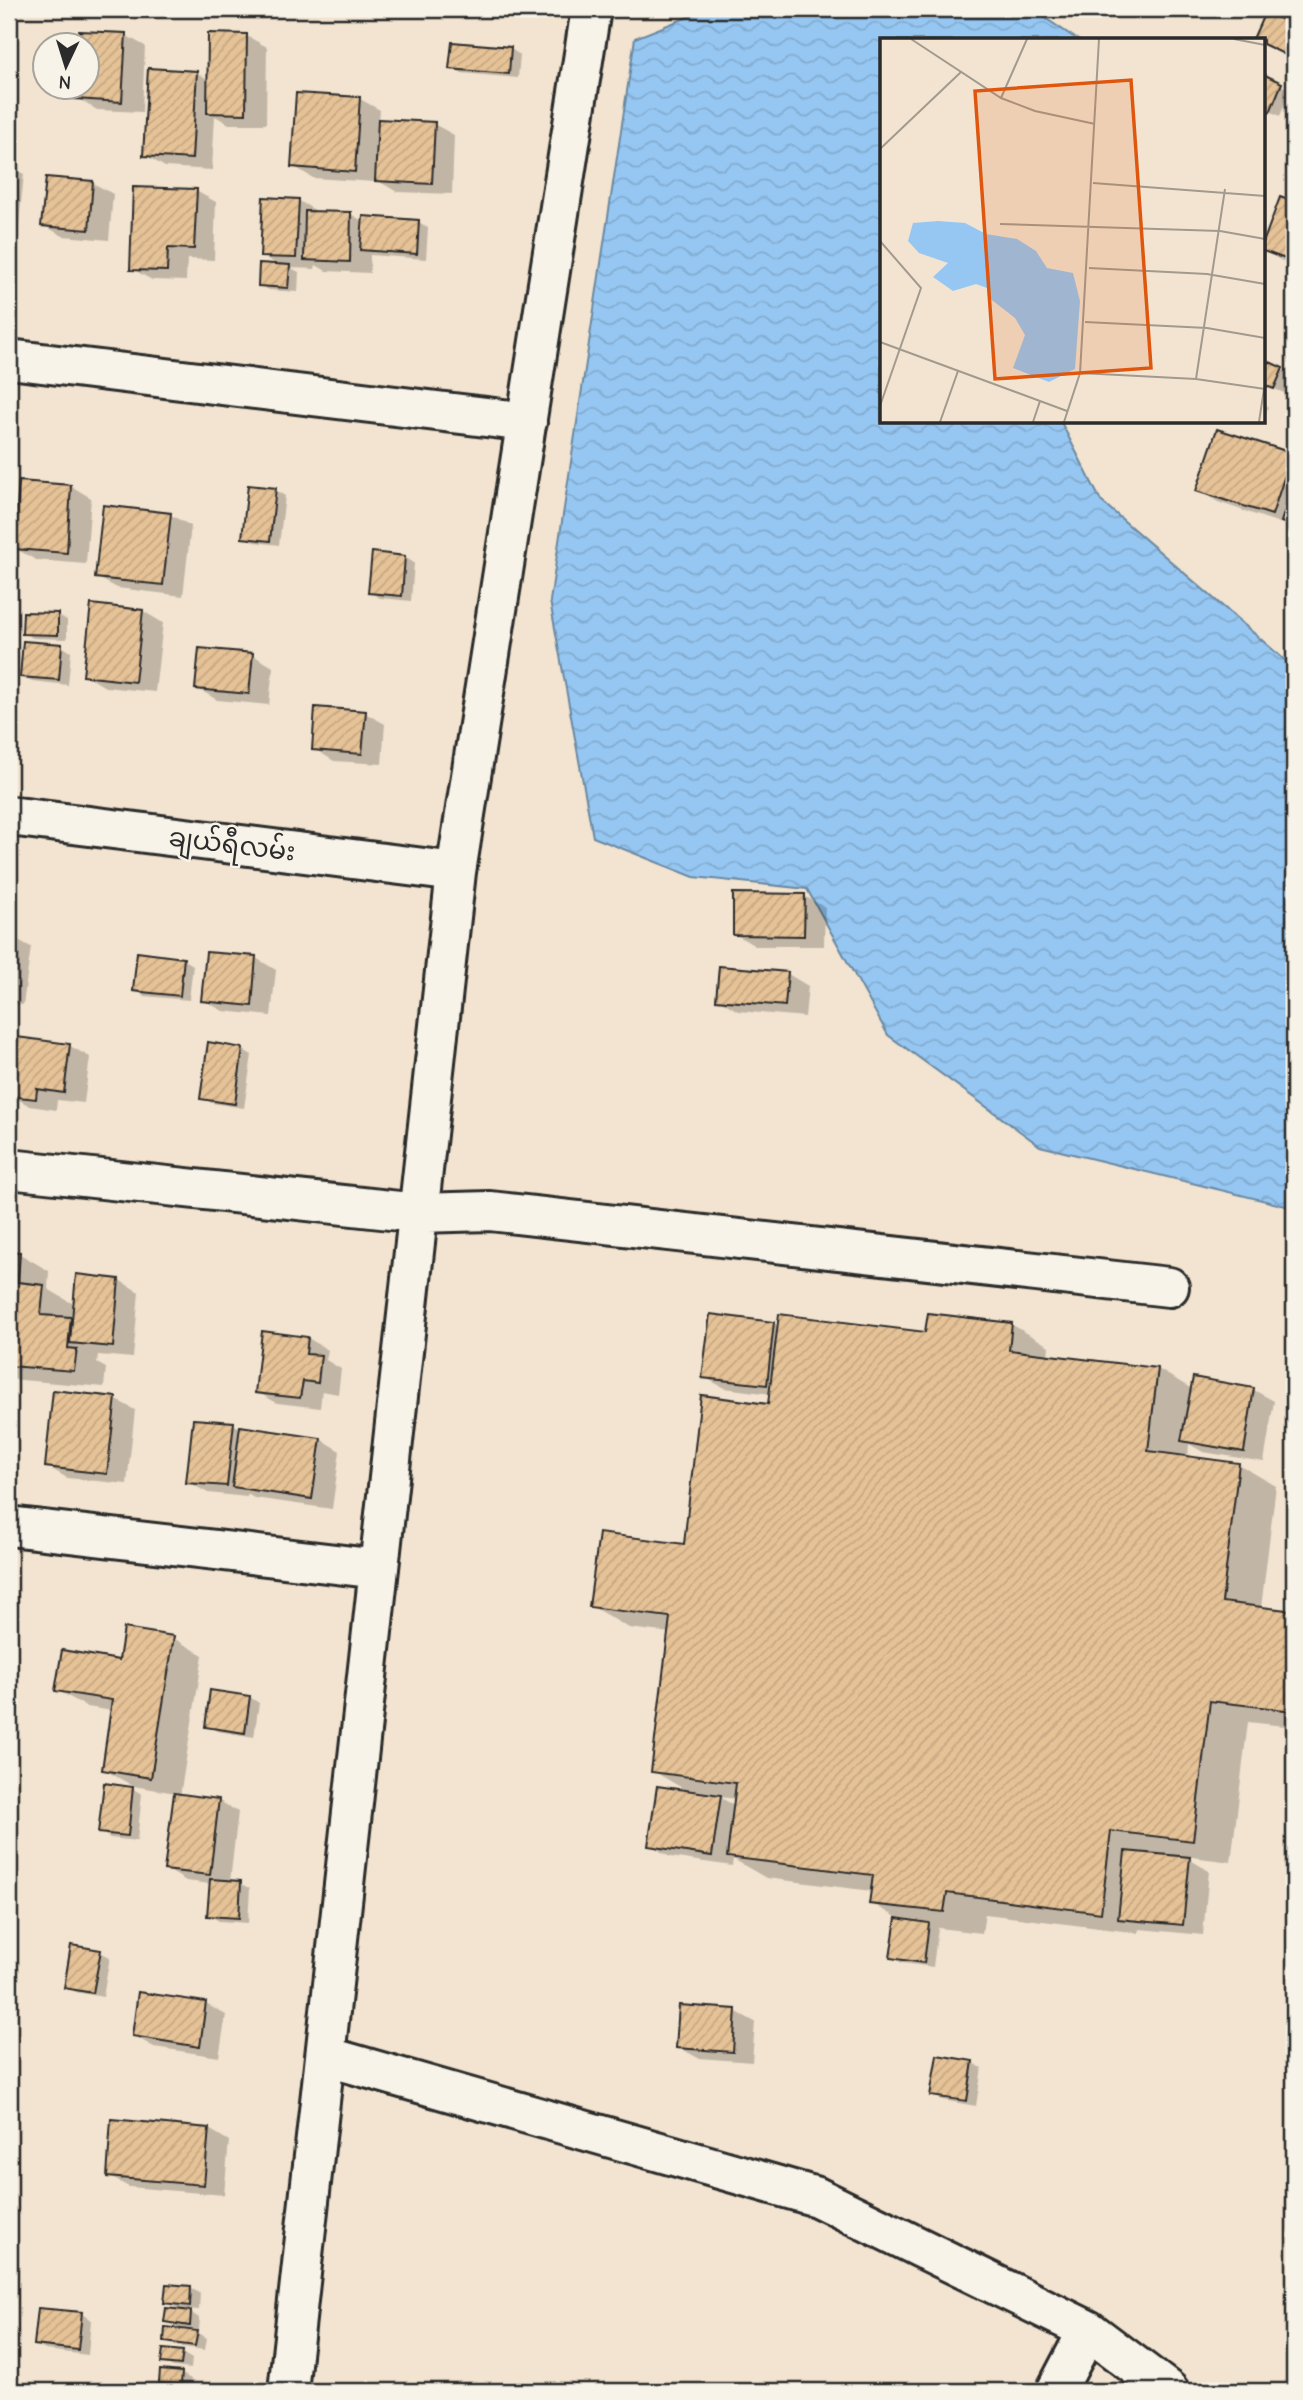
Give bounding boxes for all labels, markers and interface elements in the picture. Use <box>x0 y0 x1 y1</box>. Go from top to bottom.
north arrow <box>32 32 102 102</box>
inset map <box>880 38 1264 424</box>
text: N <box>58 71 72 93</box>
street label: ချယ်ရီလမ်း <box>166 819 297 873</box>

